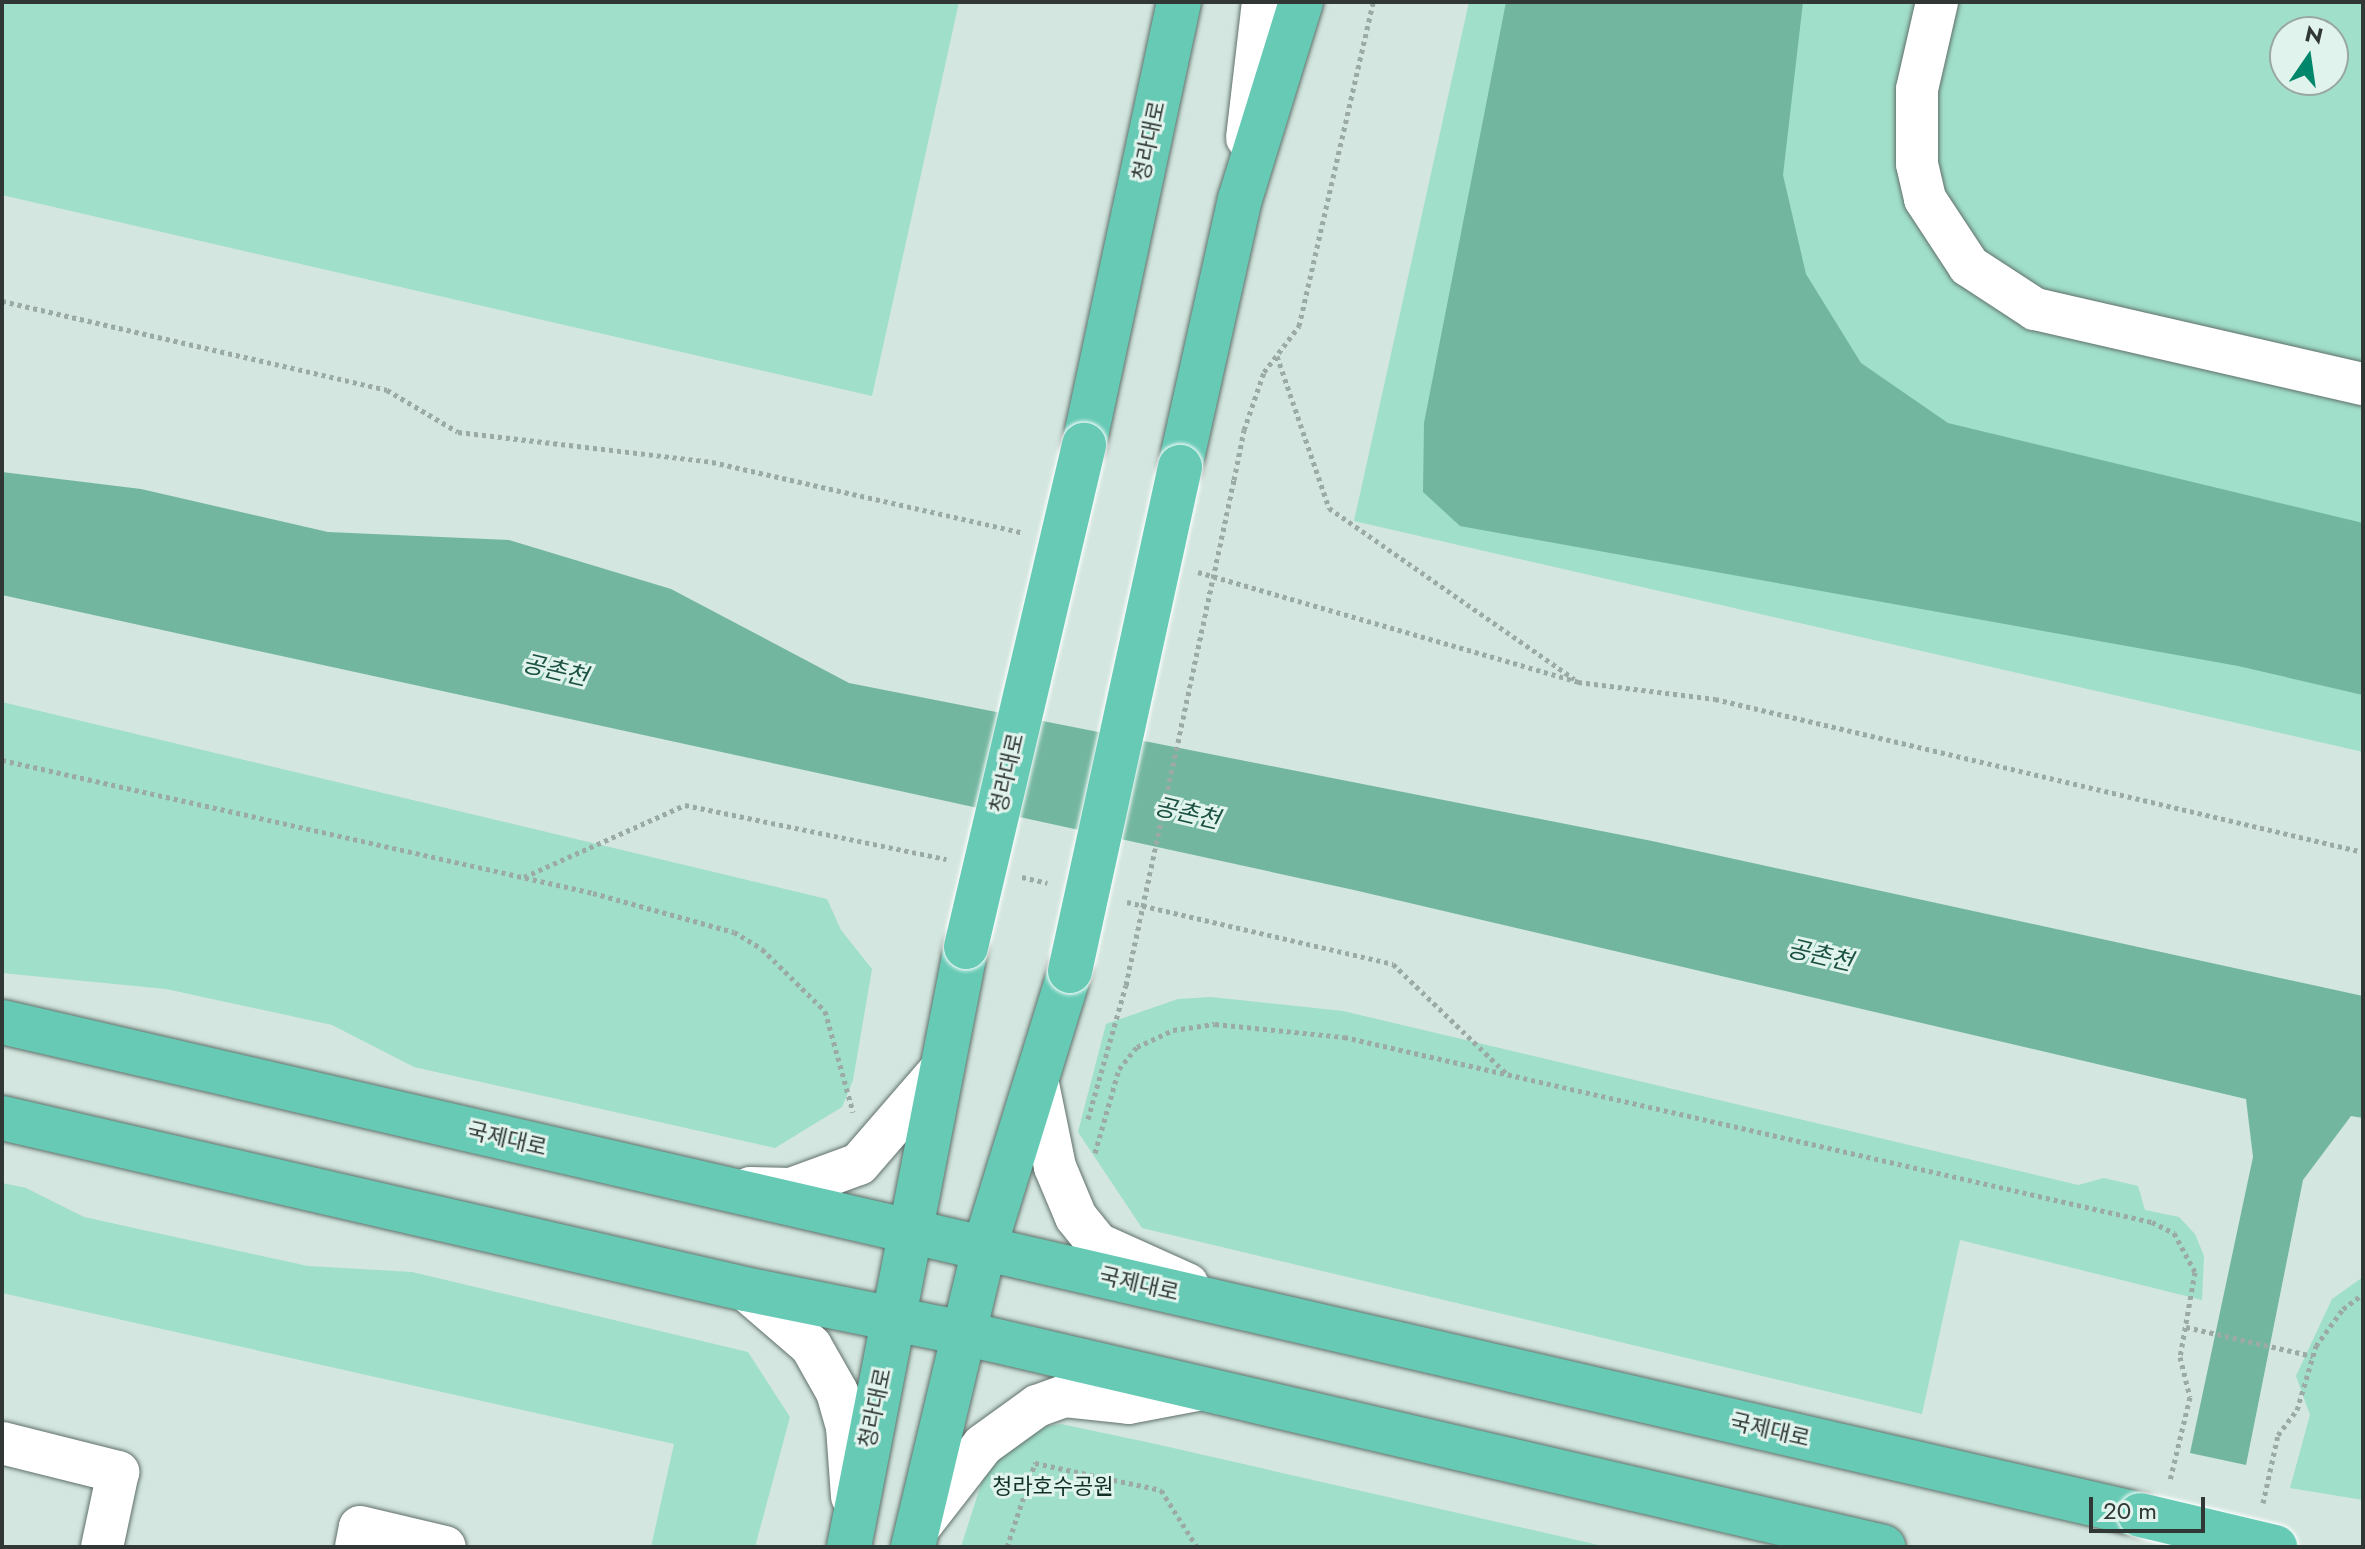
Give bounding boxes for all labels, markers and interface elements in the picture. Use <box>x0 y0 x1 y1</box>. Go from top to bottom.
north arrow <box>2269 16 2349 96</box>
text: N <box>2302 17 2326 52</box>
street label: 청라대로 <box>1128 99 1170 183</box>
water label: 공촌천 <box>519 649 591 691</box>
street label: 청라대로 <box>985 731 1029 815</box>
water label: 공촌천 <box>1151 792 1223 834</box>
water label: 공촌천 <box>1784 934 1856 976</box>
street label: 국제대로 <box>465 1117 549 1161</box>
street label: 국제대로 <box>1097 1262 1181 1306</box>
street label: 청라대로 <box>854 1366 896 1450</box>
street label: 국제대로 <box>1728 1408 1812 1452</box>
park label: 청라호수공원 <box>992 1474 1114 1500</box>
scale bar <box>2093 1481 2209 1531</box>
text: 20 m <box>2103 1493 2157 1528</box>

